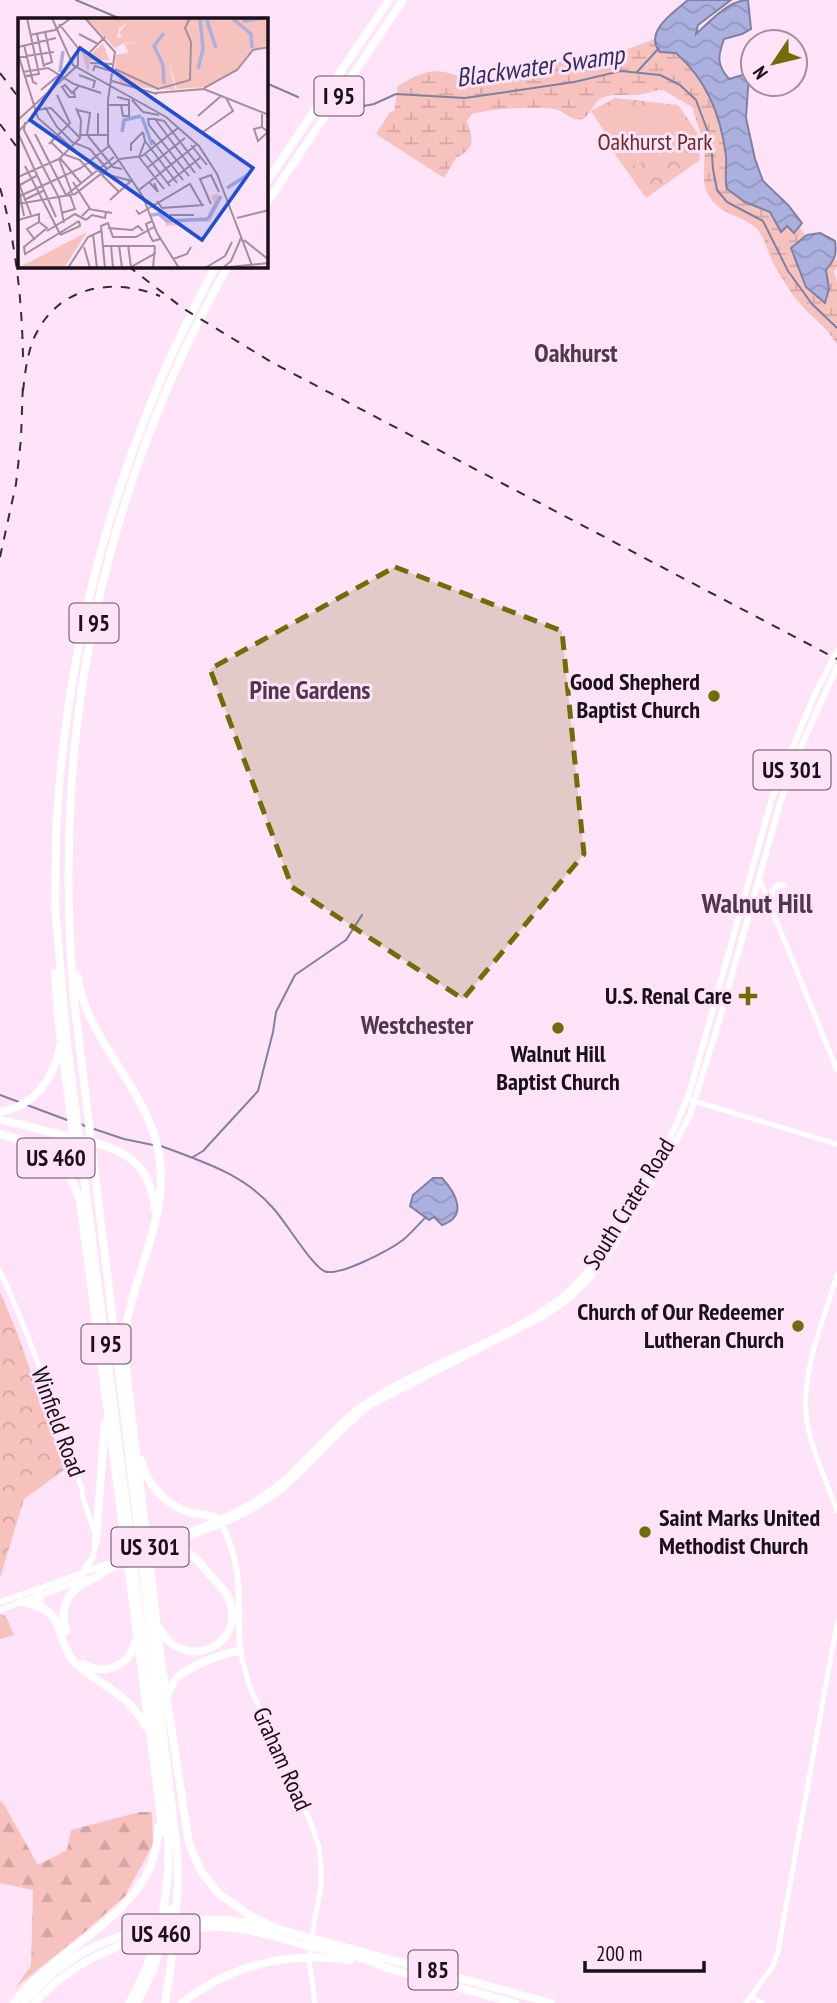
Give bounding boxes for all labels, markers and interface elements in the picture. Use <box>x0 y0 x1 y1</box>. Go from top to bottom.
inset map <box>18 18 268 268</box>
north arrow <box>739 28 809 98</box>
water label: Blackwater Swamp <box>454 37 628 94</box>
text: N <box>747 62 773 84</box>
road number: I 95 <box>314 76 364 116</box>
park label: Oakhurst Park <box>597 126 713 157</box>
district label: Oakhurst <box>534 336 618 369</box>
road number: I 95 <box>70 604 119 642</box>
place label: Good Shepherd Baptist Church <box>570 666 700 725</box>
district label: Pine Gardens <box>250 673 370 706</box>
marker: Good Shepherd Baptist Church <box>706 688 722 704</box>
road number: US 301 <box>754 750 830 790</box>
district label: Walnut Hill <box>700 884 813 921</box>
place label: U.S. Renal Care <box>605 980 732 1011</box>
marker: U.S. Renal Care <box>738 986 758 1006</box>
district label: Westchester <box>360 1008 474 1041</box>
marker: Walnut Hill Baptist Church <box>550 1020 566 1036</box>
place label: Walnut Hill Baptist Church <box>496 1038 620 1097</box>
street label: South Crater Road <box>576 1132 681 1275</box>
road number: US 460 <box>18 1138 94 1177</box>
place label: Church of Our Redeemer Lutheran Church <box>577 1296 785 1355</box>
marker: Church of Our Redeemer Lutheran Church <box>790 1318 806 1334</box>
road number: I 95 <box>82 1324 130 1364</box>
street label: Winfield Road <box>24 1363 93 1481</box>
place label: Saint Marks United Methodist Church <box>659 1502 820 1561</box>
marker: Saint Marks United Methodist Church <box>637 1524 653 1540</box>
road number: US 301 <box>111 1528 188 1566</box>
street label: Graham Road <box>246 1702 319 1815</box>
road number: US 460 <box>122 1914 200 1954</box>
scale bar <box>585 1930 704 1974</box>
text: 200 m <box>596 1940 642 1967</box>
road number: I 85 <box>408 1951 458 1990</box>

